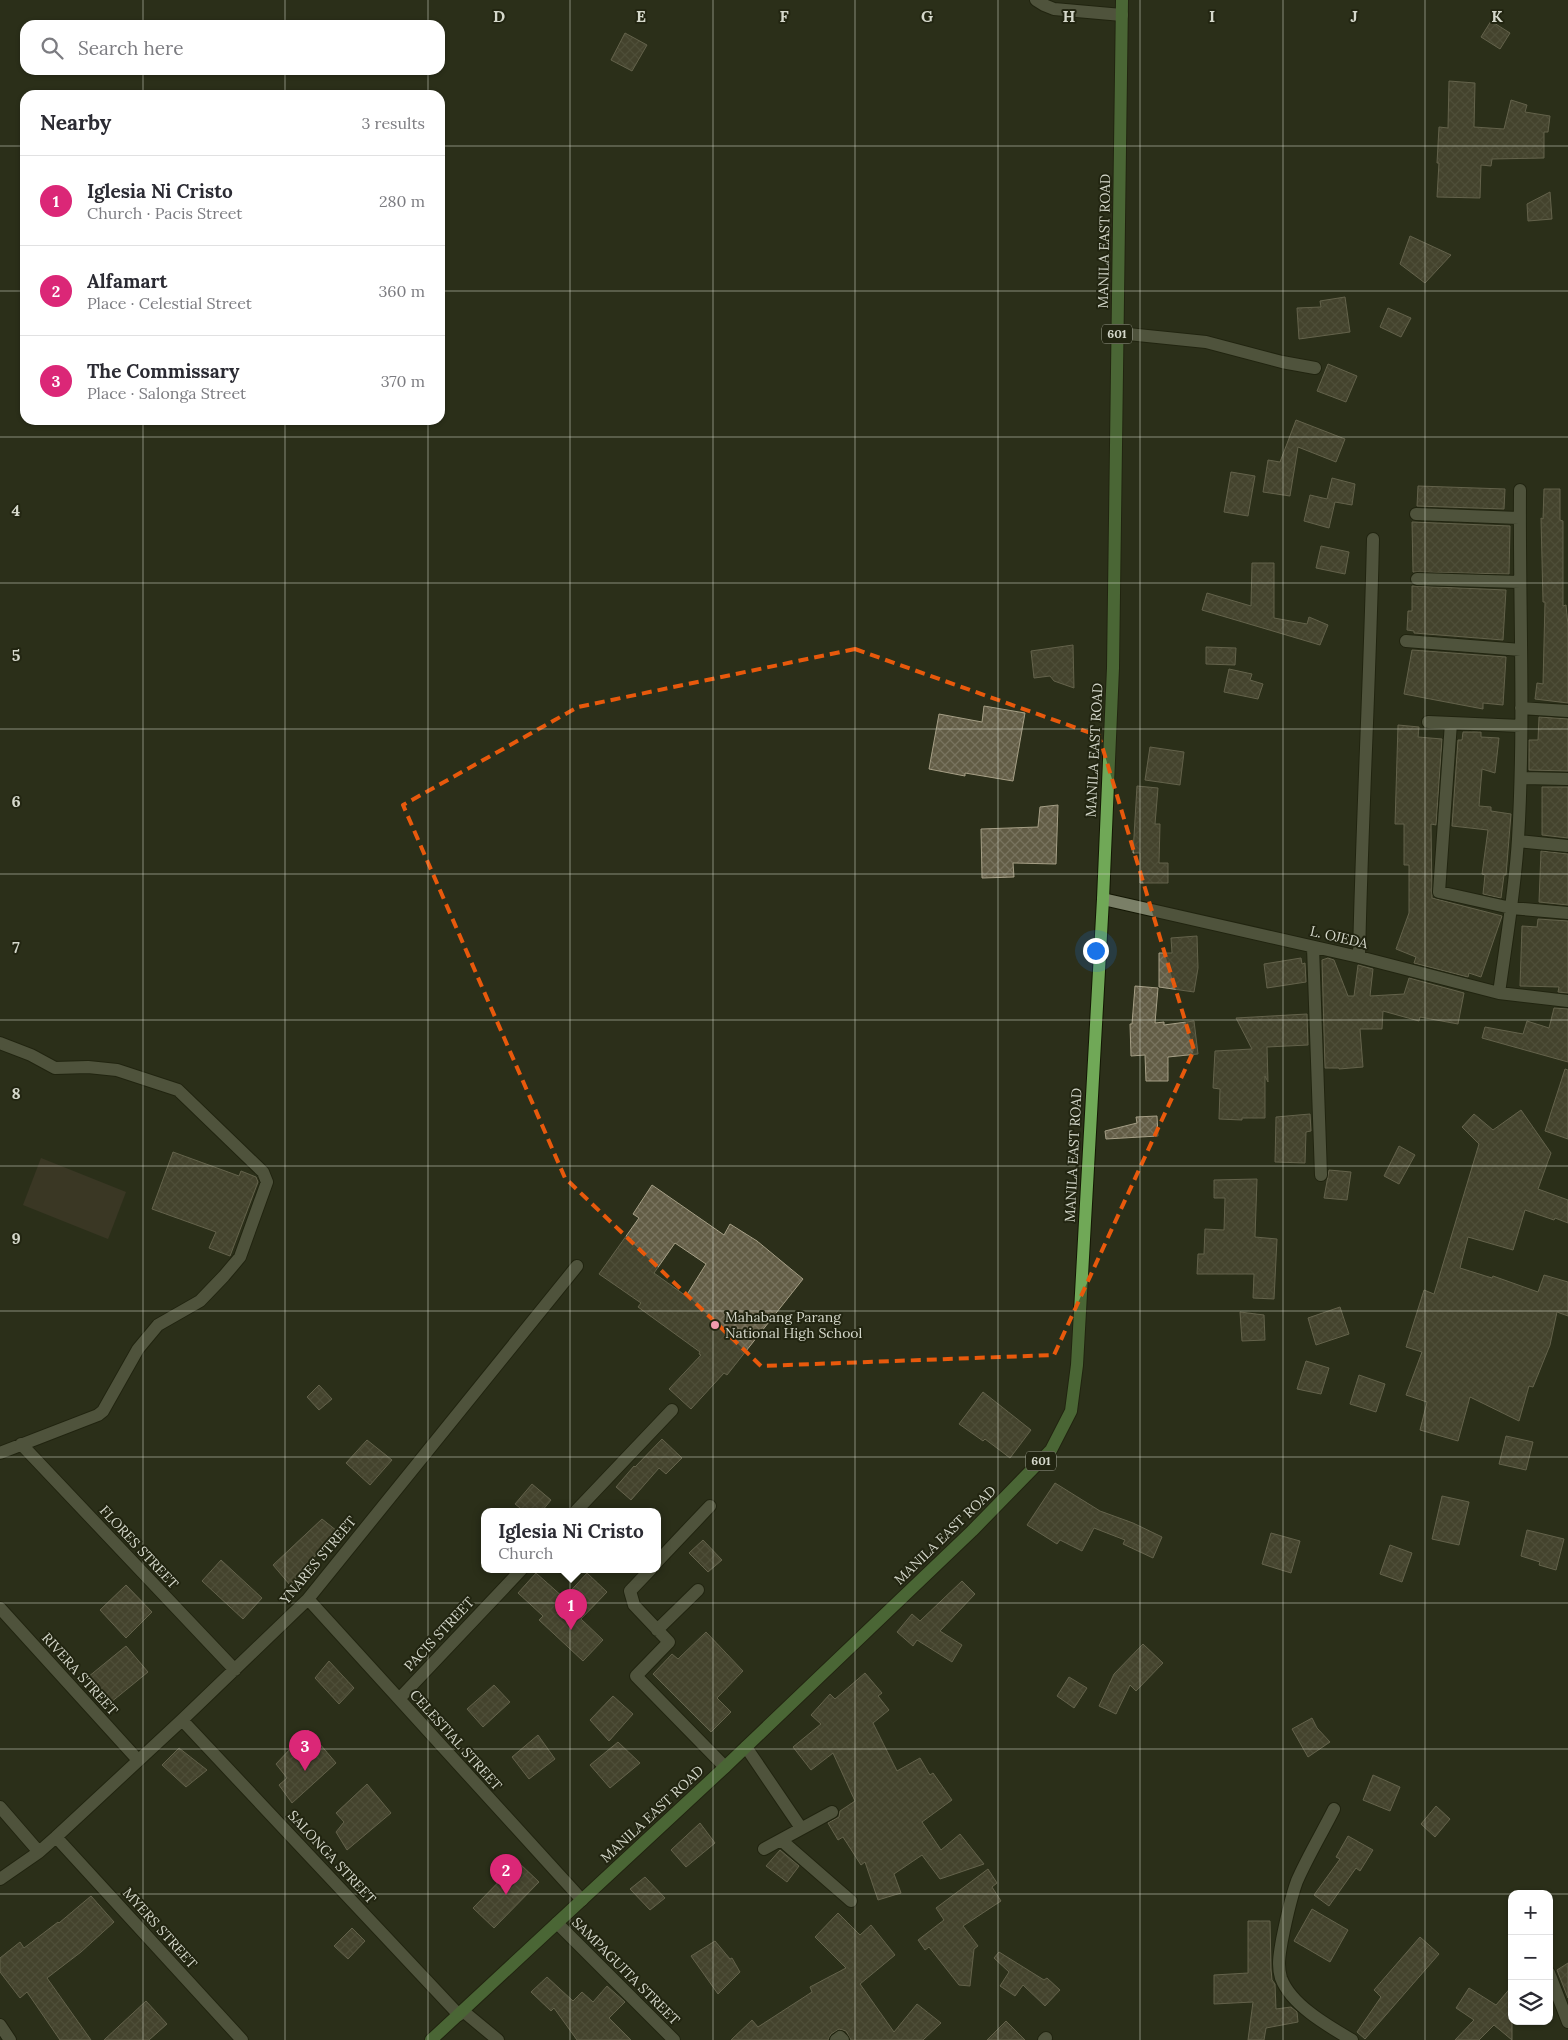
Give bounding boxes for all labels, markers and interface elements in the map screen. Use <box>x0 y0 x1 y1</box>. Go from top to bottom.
text: D <box>493 6 505 26</box>
text: E <box>636 6 646 26</box>
text: F <box>779 6 789 26</box>
text: G <box>921 6 933 26</box>
text: H <box>1063 6 1076 26</box>
text: I <box>1209 6 1215 26</box>
text: J <box>1350 6 1358 26</box>
text: K <box>1491 6 1503 26</box>
search box <box>20 20 445 75</box>
icon: search <box>38 34 66 62</box>
text: Search here <box>78 36 184 60</box>
text: Nearby <box>40 109 111 136</box>
text: 3 results <box>361 113 425 133</box>
street label: MANILA EAST ROAD <box>1094 173 1114 309</box>
text: Iglesia Ni Cristo <box>87 179 233 203</box>
text: 1 <box>53 191 59 211</box>
text: 280 m <box>379 191 425 211</box>
text: Church · Pacis Street <box>87 203 242 223</box>
text: Alfamart <box>87 269 167 293</box>
text: 2 <box>52 281 60 301</box>
text: 360 m <box>378 281 425 301</box>
text: Place · Celestial Street <box>87 293 252 313</box>
road number: 601 <box>1102 324 1132 344</box>
text: The Commissary <box>87 359 240 383</box>
text: 3 <box>52 371 60 391</box>
text: 370 m <box>381 371 425 391</box>
text: Place · Salonga Street <box>87 383 246 403</box>
text: 4 <box>12 500 21 520</box>
text: 5 <box>12 645 21 665</box>
street label: MANILA EAST ROAD <box>1081 682 1107 818</box>
text: 6 <box>11 791 21 811</box>
street label: L. OJEDA <box>1308 922 1370 952</box>
text: 7 <box>12 937 20 957</box>
your location <box>1083 938 1109 964</box>
text: 8 <box>11 1083 21 1103</box>
street label: MANILA EAST ROAD <box>1060 1087 1086 1223</box>
text: 9 <box>11 1228 21 1248</box>
place label: Mahabang Parang National High School <box>725 1308 863 1342</box>
marker: Mahabang Parang National High School <box>709 1319 721 1331</box>
road number: 601 <box>1026 1452 1056 1470</box>
street label: MANILA EAST ROAD <box>890 1482 1000 1588</box>
street label: FLORES STREET <box>96 1501 182 1593</box>
popup <box>481 1508 661 1573</box>
street label: YNARES STREET <box>275 1512 360 1608</box>
text: Iglesia Ni Cristo <box>498 1519 644 1543</box>
text: Church <box>498 1543 553 1563</box>
pin: 1 <box>555 1589 587 1630</box>
street label: PACIS STREET <box>400 1593 478 1675</box>
street label: RIVERA STREET <box>38 1629 122 1719</box>
street label: CELESTIAL STREET <box>406 1686 506 1794</box>
pin: 3 <box>289 1730 321 1771</box>
street label: MANILA EAST ROAD <box>597 1761 707 1867</box>
street label: SALONGA STREET <box>284 1807 380 1908</box>
pin: 2 <box>490 1854 522 1895</box>
street label: MYERS STREET <box>119 1884 201 1972</box>
map controls <box>1508 1890 1553 2025</box>
button: + <box>1508 1890 1553 1935</box>
street label: SAMPAGUITA STREET <box>568 1913 684 2029</box>
button: − <box>1508 1935 1553 1980</box>
button: layers <box>1508 1980 1553 2025</box>

